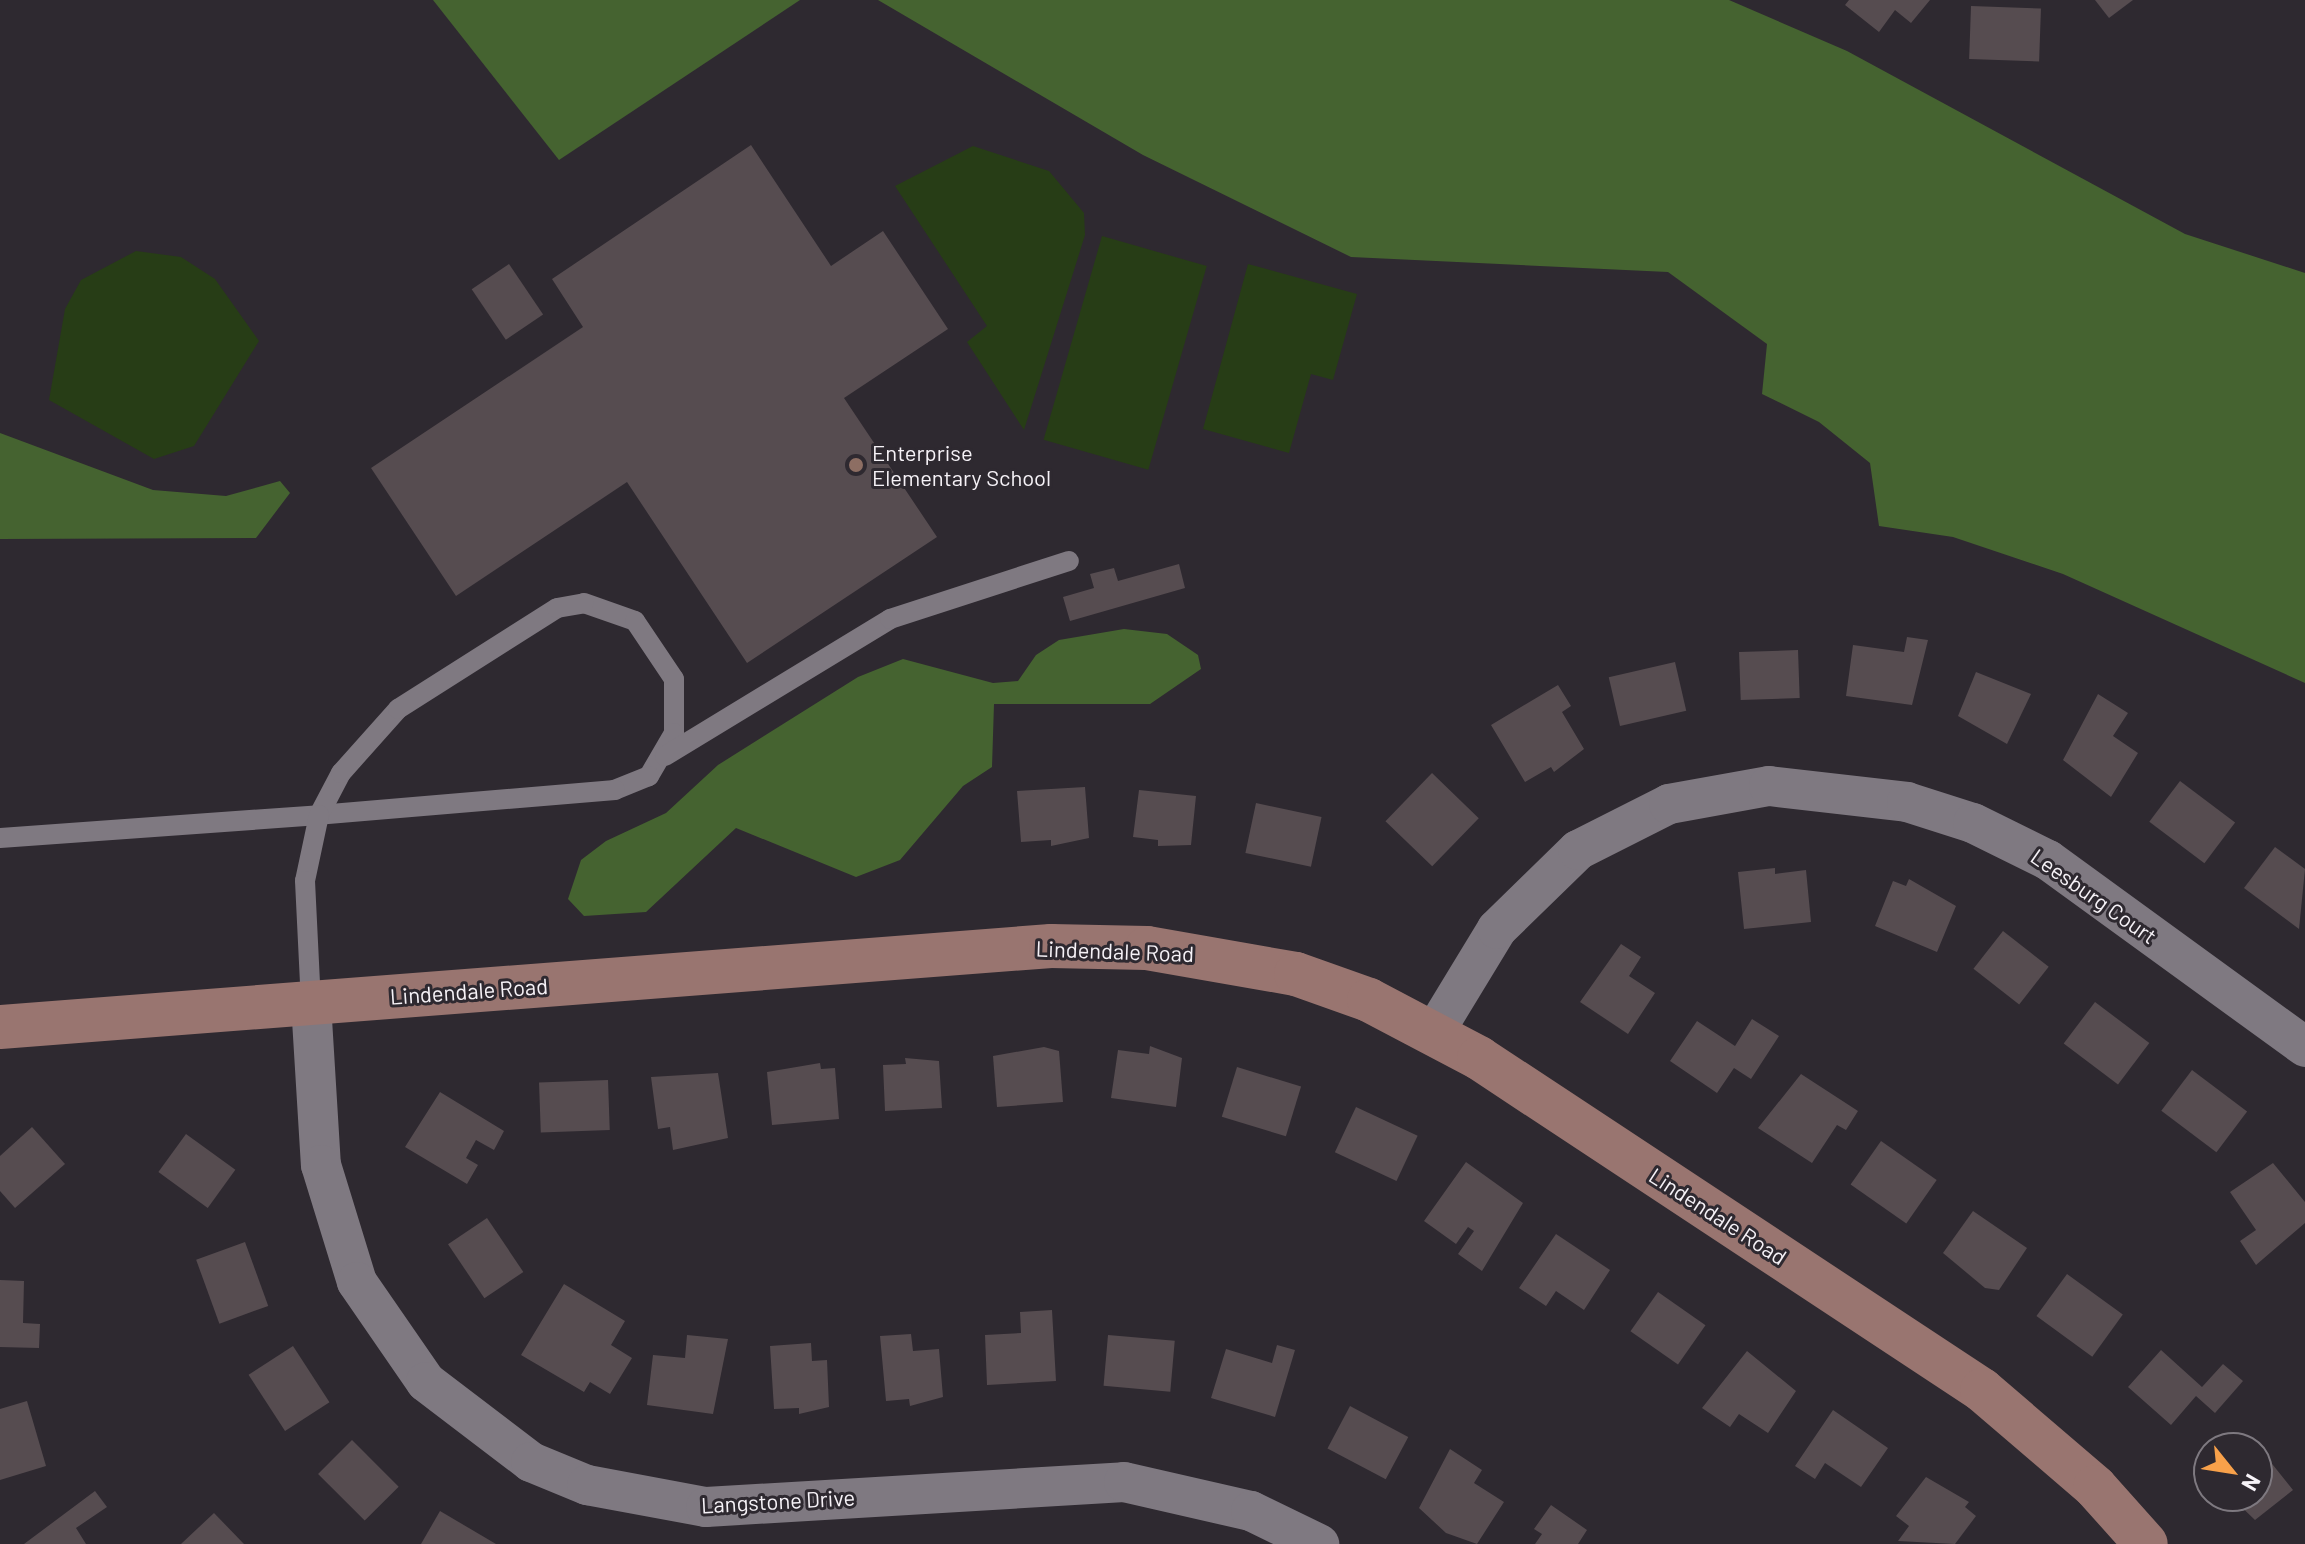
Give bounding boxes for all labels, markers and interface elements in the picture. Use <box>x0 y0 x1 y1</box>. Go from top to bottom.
place label: Enterprise Elementary School <box>872 439 1051 490</box>
marker: Enterprise Elementary School <box>847 456 865 474</box>
street label: Leesburg Court <box>2026 843 2162 949</box>
street label: Lindendale Road <box>1035 935 1195 967</box>
street label: Lindendale Road <box>389 972 549 1010</box>
street label: Lindendale Road <box>1644 1162 1792 1270</box>
north arrow <box>2193 1432 2273 1512</box>
text: N <box>2237 1470 2267 1496</box>
street label: Langstone Drive <box>700 1484 856 1518</box>

